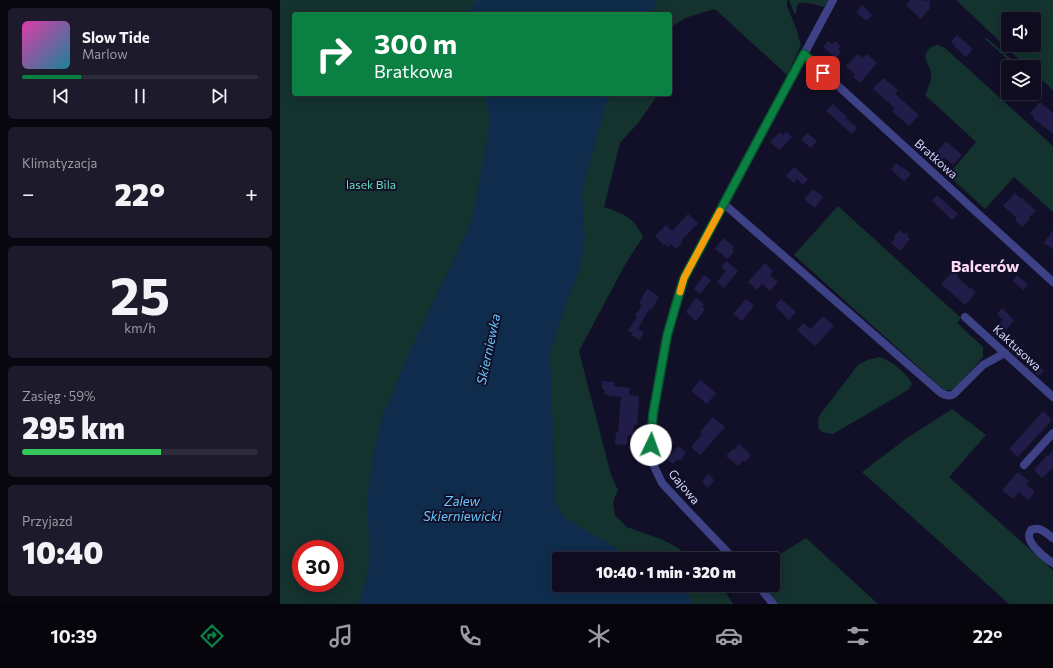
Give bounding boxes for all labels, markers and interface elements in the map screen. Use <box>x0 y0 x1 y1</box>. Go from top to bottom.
map controls <box>1001 12 1041 100</box>
button: sound <box>1001 12 1041 52</box>
text: 300 m <box>374 26 457 60</box>
text: Slow Tide <box>82 28 150 46</box>
icon: right <box>308 28 360 80</box>
text: Marlow <box>82 46 128 62</box>
pin <box>806 56 840 90</box>
text: Bratkowa <box>374 60 453 82</box>
button: layers <box>1001 60 1041 100</box>
icon: arrive <box>812 62 834 84</box>
icon: previous <box>50 85 72 107</box>
icon: pause <box>129 85 151 107</box>
icon: next <box>208 85 230 107</box>
street label: Bratkowa <box>912 135 961 181</box>
text: Klimatyzacja <box>22 155 97 171</box>
text: 22° <box>115 175 165 212</box>
park label: lasek Bila <box>346 177 396 191</box>
text: − <box>22 180 35 207</box>
text: + <box>245 180 258 207</box>
district label: Balcerów <box>951 256 1020 275</box>
text: 25 <box>110 262 170 326</box>
water label: Skierniewka <box>473 312 503 386</box>
text: km/h <box>124 320 156 336</box>
street label: Kaktusowa <box>991 321 1045 373</box>
text: Zasięg · 59% <box>22 388 96 404</box>
text: 295 km <box>22 408 125 445</box>
position arrow <box>630 424 672 466</box>
street label: Gajowa <box>666 466 703 507</box>
water label: Zalew Skierniewicki <box>423 493 502 524</box>
text: Przyjazd <box>22 513 73 529</box>
text: 10:40 <box>22 533 103 570</box>
speed limit sign: 30 <box>292 540 344 592</box>
text: 10:40 · 1 min · 320 m <box>596 563 736 581</box>
icon: directions <box>198 622 226 650</box>
icon: music <box>327 622 355 650</box>
icon: phone <box>456 622 484 650</box>
icon: climate <box>585 622 613 650</box>
icon: car <box>715 622 743 650</box>
icon: filters <box>844 622 872 650</box>
text: 10:39 <box>51 625 97 647</box>
text: 22° <box>973 625 1002 647</box>

